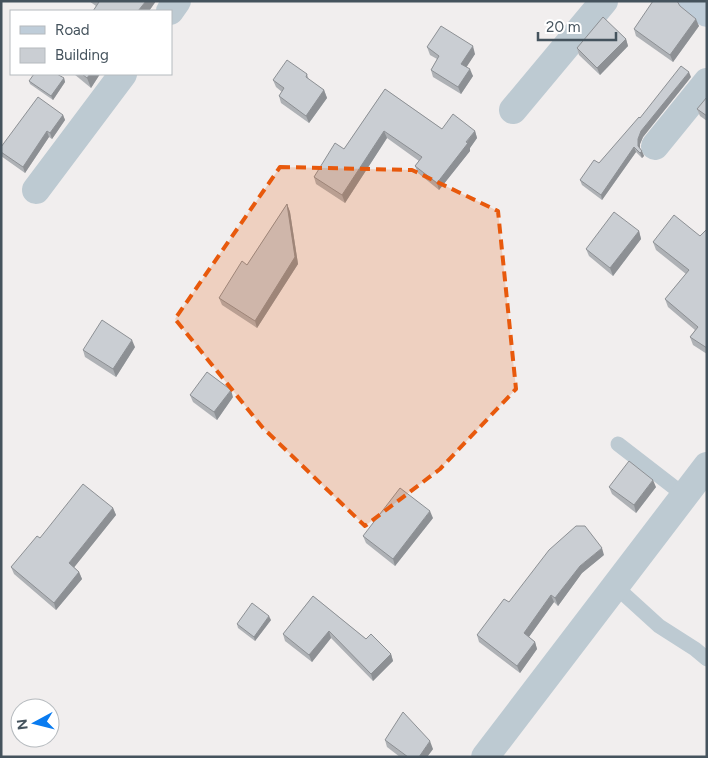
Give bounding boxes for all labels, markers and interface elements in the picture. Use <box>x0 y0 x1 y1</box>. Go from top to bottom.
legend <box>10 10 172 75</box>
scale bar <box>538 10 616 42</box>
text: 20 m <box>546 18 580 36</box>
text: Road <box>55 21 90 39</box>
text: Building <box>55 46 109 64</box>
north arrow <box>10 698 60 748</box>
text: N <box>13 718 32 731</box>

